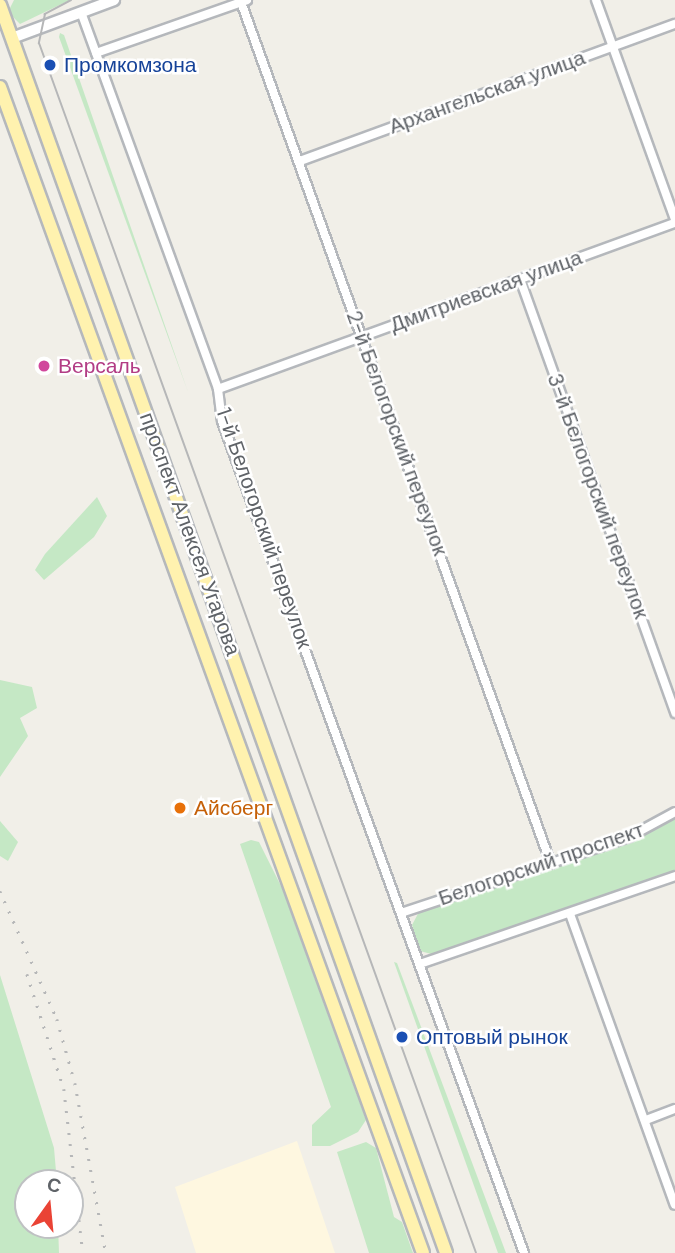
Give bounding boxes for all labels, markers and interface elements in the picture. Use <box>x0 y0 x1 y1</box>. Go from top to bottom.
street label: Архангельская улица <box>385 45 589 139</box>
place label: Промкомзона <box>64 52 197 78</box>
marker: Промкомзона <box>42 57 58 73</box>
street label: Дмитриевская улица <box>387 245 585 337</box>
street label: 2-й Белогорский переулок <box>341 307 453 559</box>
place label: Версаль <box>58 353 141 379</box>
marker: Версаль <box>36 358 52 374</box>
street label: 3-й Белогорский переулок <box>542 370 654 622</box>
street label: 1-й Белогорский переулок <box>211 404 317 652</box>
street label: проспект Алексея Угарова <box>134 409 246 659</box>
place label: Айсберг <box>194 795 273 821</box>
marker: Айсберг <box>172 800 188 816</box>
street label: Белогорский проспект <box>435 817 647 911</box>
place label: Оптовый рынок <box>416 1024 568 1050</box>
marker: Оптовый рынок <box>394 1029 410 1045</box>
north arrow <box>14 1169 84 1239</box>
text: С <box>44 1171 64 1199</box>

